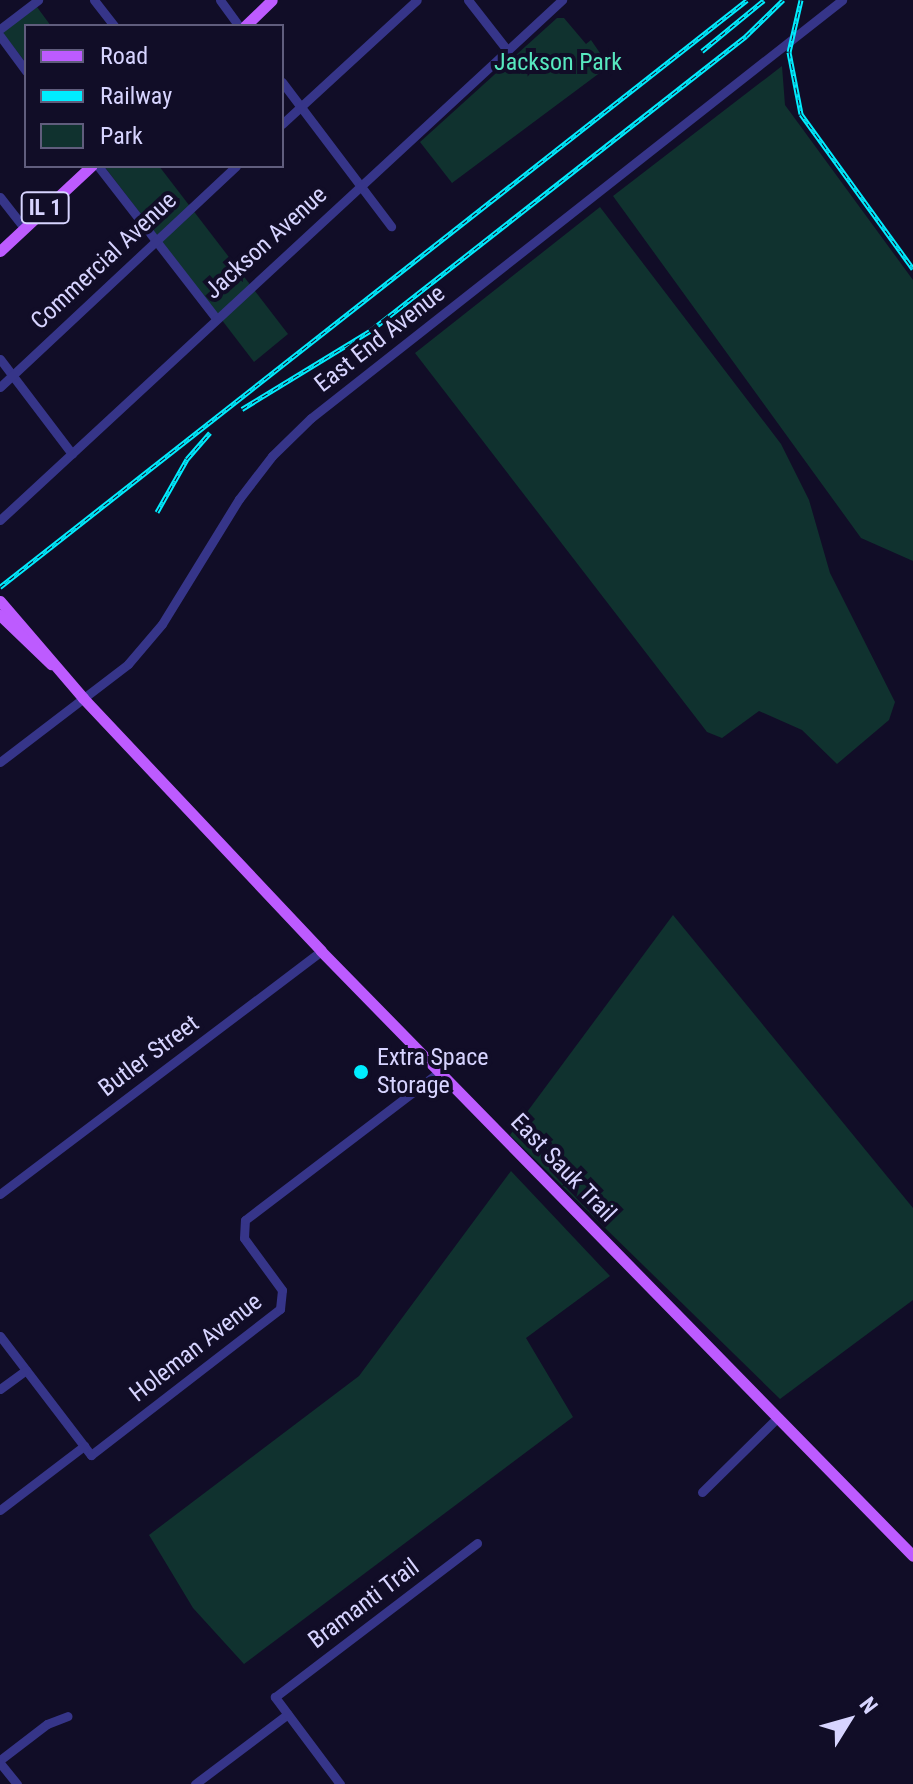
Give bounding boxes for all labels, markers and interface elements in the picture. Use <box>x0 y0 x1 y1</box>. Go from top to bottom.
legend <box>24 24 284 168</box>
text: Road <box>100 42 148 70</box>
park label: Jackson Park <box>494 49 622 77</box>
text: Railway <box>100 82 172 110</box>
text: Park <box>100 122 143 150</box>
street label: Jackson Avenue <box>199 181 333 305</box>
street label: Commercial Avenue <box>25 186 183 336</box>
road number: IL 1 <box>19 190 71 226</box>
street label: East End Avenue <box>309 279 451 399</box>
street label: Butler Street <box>93 1009 205 1103</box>
place label: Extra Space Storage <box>377 1044 489 1100</box>
marker: Extra Space Storage <box>352 1063 370 1081</box>
street label: East Sauk Trail <box>504 1108 622 1228</box>
street label: Holeman Avenue <box>124 1288 268 1408</box>
street label: Bramanti Trail <box>303 1553 425 1655</box>
north arrow <box>809 1680 889 1760</box>
text: N <box>855 1692 883 1718</box>

